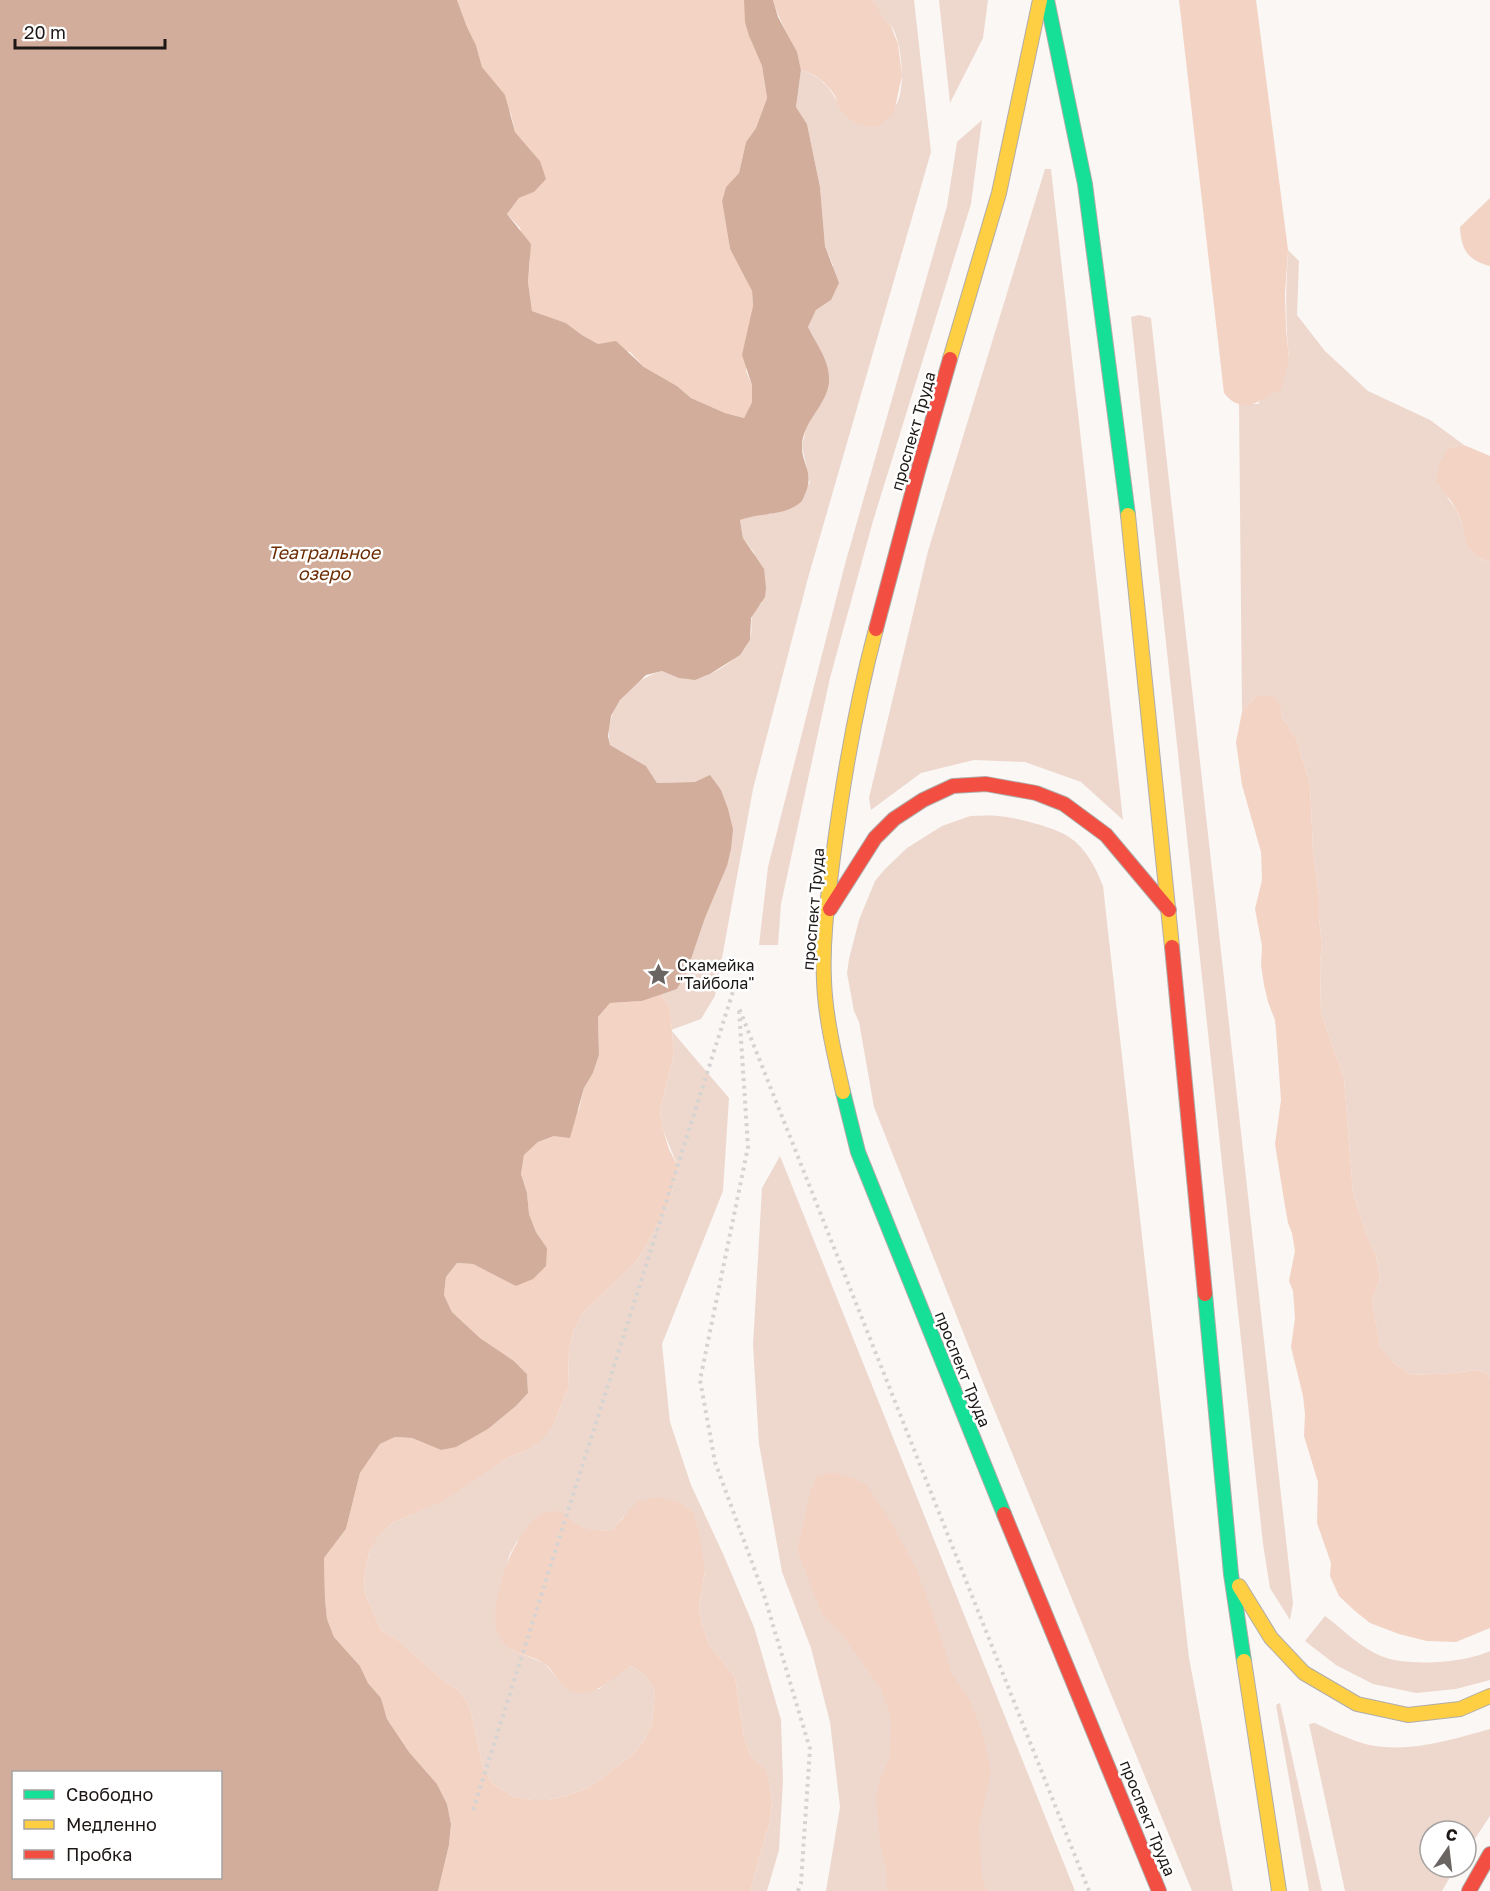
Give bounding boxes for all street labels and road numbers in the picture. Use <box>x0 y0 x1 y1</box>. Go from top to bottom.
street label: проспект Труда <box>886 369 940 493</box>
street label: проспект Труда <box>798 847 828 971</box>
street label: проспект Труда <box>931 1308 995 1430</box>
street label: проспект Труда <box>1116 1757 1180 1879</box>

